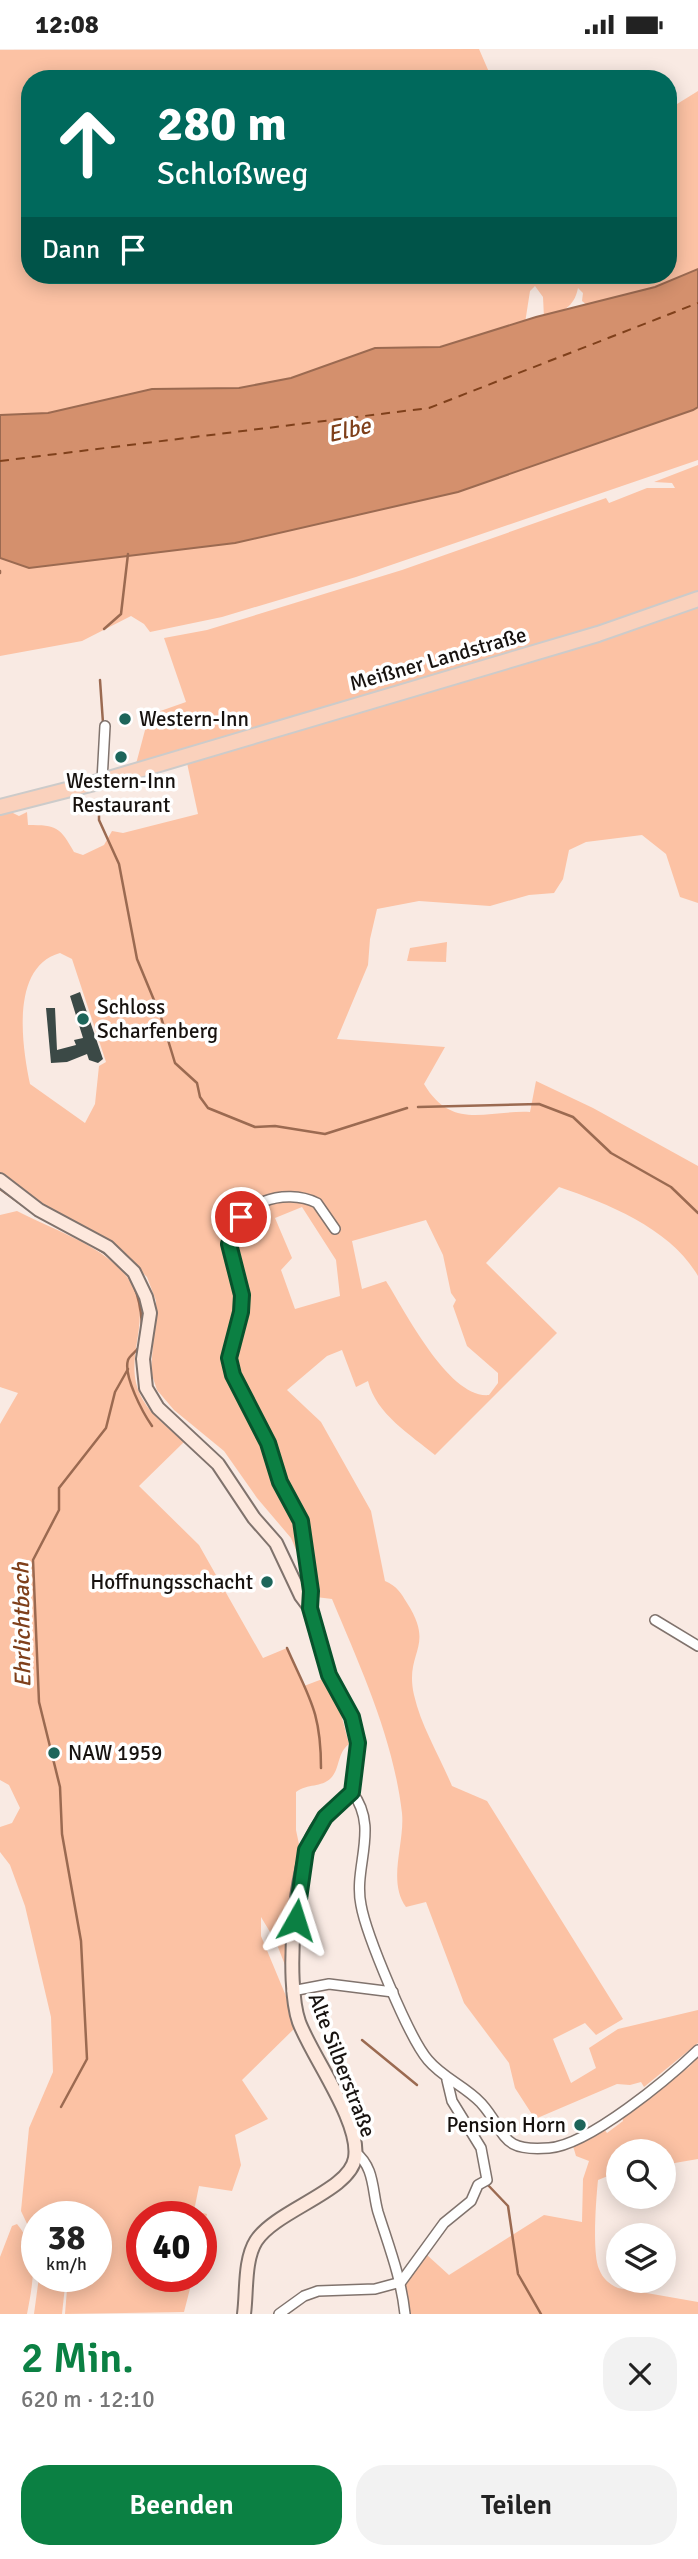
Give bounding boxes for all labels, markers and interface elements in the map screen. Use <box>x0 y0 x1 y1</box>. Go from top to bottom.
text: 12:08 <box>35 9 99 41</box>
text: 280 m <box>157 94 287 154</box>
icon: ahead <box>42 98 133 189</box>
text: Schloßweg <box>157 154 308 193</box>
icon: arrive <box>114 231 152 269</box>
text: Dann <box>42 234 100 266</box>
water label: Elbe <box>325 411 375 449</box>
street label: Meißner Landstraße <box>346 621 530 697</box>
place label: Western-Inn <box>139 706 249 732</box>
marker: Western-Inn <box>117 711 133 727</box>
marker: Western-Inn Restaurant <box>113 749 129 765</box>
place label: Western-Inn Restaurant <box>66 768 176 818</box>
place label: Schloss Scharfenberg <box>97 994 218 1044</box>
marker: Schloss Scharfenberg <box>75 1011 91 1027</box>
pin <box>211 1187 271 1247</box>
icon: arrive <box>222 1198 260 1236</box>
water label: Ehrlichtbach <box>6 1561 38 1688</box>
place label: Hoffnungsschacht <box>90 1569 253 1595</box>
marker: Hoffnungsschacht <box>259 1574 275 1590</box>
place label: NAW 1959 <box>68 1740 162 1766</box>
marker: NAW 1959 <box>46 1745 62 1761</box>
position arrow <box>259 1883 333 1957</box>
street label: Alte Silberstraße <box>303 1989 381 2141</box>
place label: Pension Horn <box>447 2112 566 2138</box>
marker: Pension Horn <box>572 2117 588 2133</box>
map controls <box>606 2139 676 2293</box>
button: search <box>606 2139 676 2209</box>
speed limit sign: 40 <box>126 2201 217 2292</box>
text: 38 <box>48 2216 85 2259</box>
button: layers <box>606 2223 676 2293</box>
text: km/h <box>46 2253 87 2275</box>
text: 2 Min. <box>21 2333 134 2384</box>
button: close <box>603 2337 677 2411</box>
text: 620 m · 12:10 <box>21 2385 155 2414</box>
button: Beenden <box>21 2465 342 2545</box>
button: Teilen <box>356 2465 677 2545</box>

